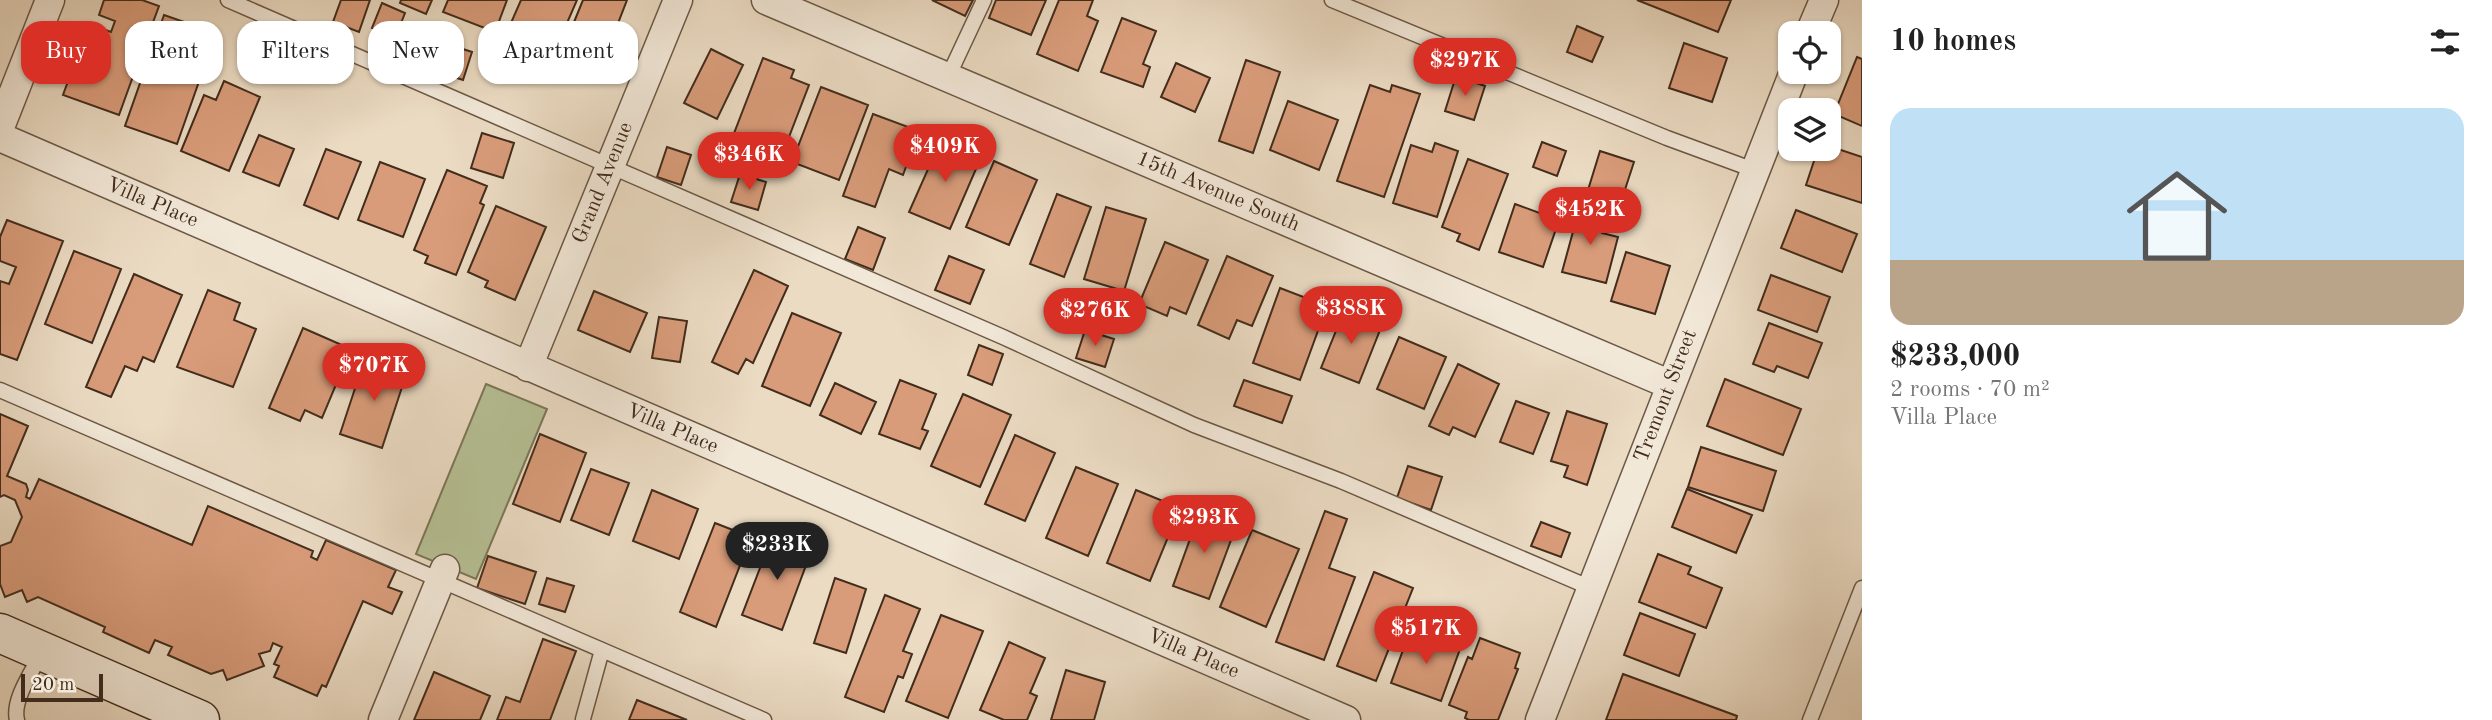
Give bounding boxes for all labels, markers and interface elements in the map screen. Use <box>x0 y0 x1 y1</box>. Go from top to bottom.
chip: Buy <box>21 21 111 84</box>
chip: Rent <box>125 21 223 84</box>
chip: Filters <box>237 21 354 84</box>
chip: New <box>368 21 464 84</box>
chip: Apartment <box>478 21 638 84</box>
map controls <box>1778 21 1841 161</box>
button: locate <box>1778 21 1841 84</box>
icon: filters <box>2426 23 2464 61</box>
text: 10 homes <box>1890 27 2016 57</box>
pin: $297K <box>1416 38 1514 98</box>
text: $297K <box>1429 49 1501 72</box>
button: layers <box>1778 98 1841 161</box>
street label: Grand Avenue <box>569 119 637 247</box>
pin: $409K <box>896 124 994 184</box>
pin: $346K <box>700 132 798 192</box>
text: $409K <box>909 135 981 158</box>
text: $346K <box>713 143 785 166</box>
street label: 15th Avenue South <box>1133 148 1303 236</box>
icon: home <box>2114 153 2240 279</box>
street label: Villa Place <box>103 174 201 232</box>
pin: $452K <box>1541 188 1639 247</box>
text: $452K <box>1554 198 1626 221</box>
pin: $388K <box>1302 286 1400 346</box>
pin: $276K <box>1046 288 1144 348</box>
text: $388K <box>1315 297 1387 320</box>
text: $276K <box>1059 299 1131 322</box>
street label: Tremont Street <box>1631 327 1701 465</box>
text: $233,000 <box>1890 342 2020 372</box>
pin: $707K <box>325 344 423 403</box>
text: $707K <box>338 354 410 377</box>
text: 2 rooms · 70 m² <box>1890 378 2050 401</box>
street label: Villa Place <box>623 400 721 458</box>
text: Villa Place <box>1890 406 1997 429</box>
pin: $293K <box>1155 496 1253 555</box>
text: $293K <box>1168 506 1240 529</box>
pin: $233K <box>728 522 826 582</box>
text: $233K <box>741 533 813 556</box>
pin: $517K <box>1377 606 1475 666</box>
text: $517K <box>1390 617 1462 640</box>
street label: Villa Place <box>1144 625 1242 683</box>
scale bar <box>21 671 103 703</box>
text: 20 m <box>32 676 74 695</box>

